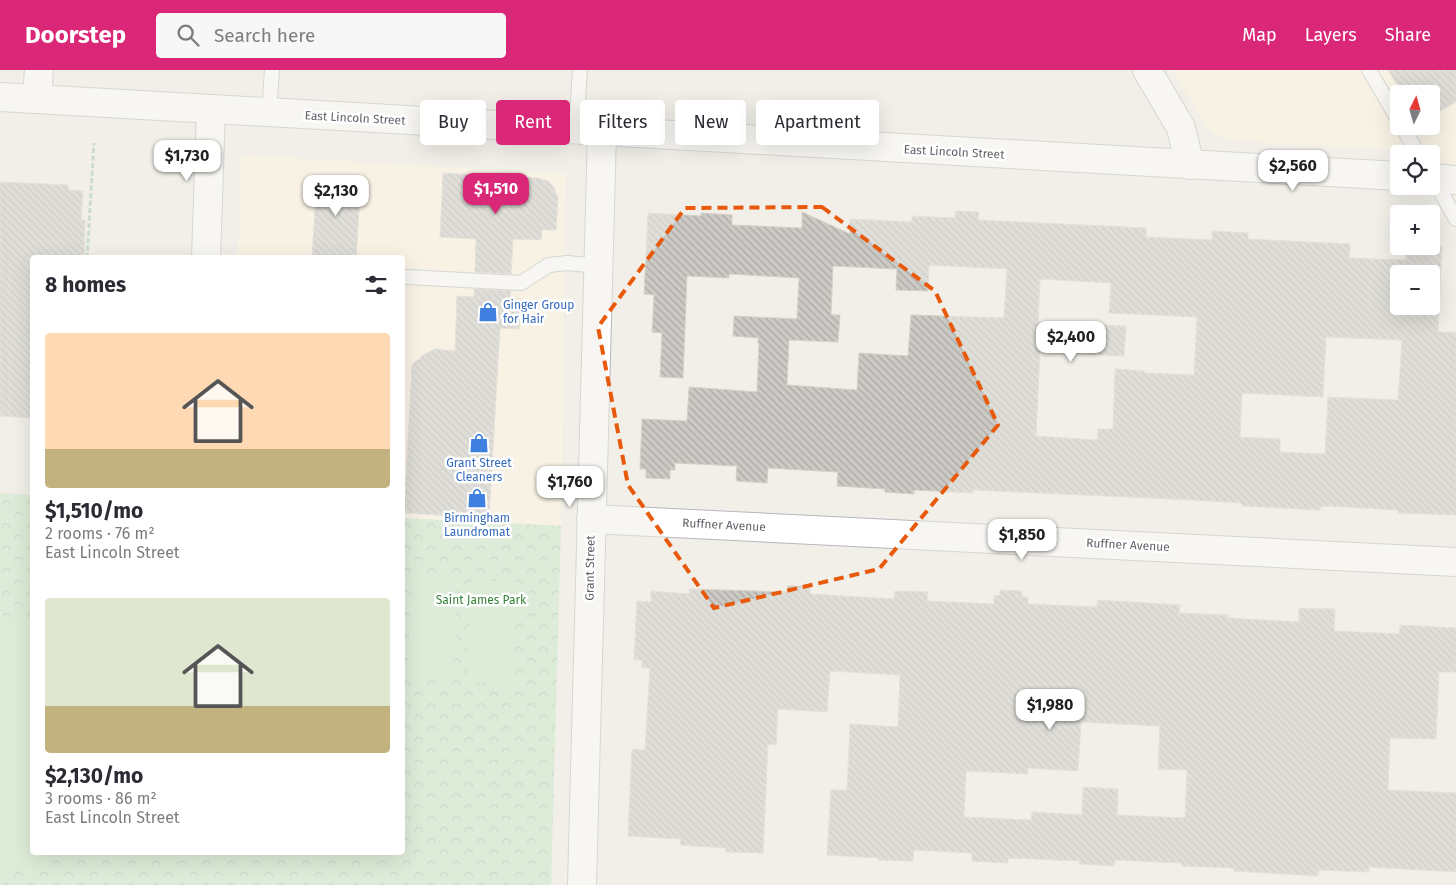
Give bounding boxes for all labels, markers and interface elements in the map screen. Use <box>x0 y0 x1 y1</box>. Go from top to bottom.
search box <box>156 13 506 58</box>
text: Doorstep <box>25 21 126 49</box>
icon: search <box>174 21 202 49</box>
text: Search here <box>214 24 315 47</box>
text: Map <box>1242 24 1277 46</box>
text: Layers <box>1305 24 1357 46</box>
text: Share <box>1385 24 1431 46</box>
north arrow <box>1390 85 1440 135</box>
map controls <box>1390 85 1440 315</box>
chip: Buy <box>420 100 486 145</box>
chip: Rent <box>496 100 570 145</box>
chip: Filters <box>580 100 665 145</box>
chip: New <box>675 100 746 145</box>
chip: Apartment <box>756 100 879 145</box>
street label: East Lincoln Street <box>304 108 406 128</box>
pin: $1,730 <box>146 140 228 182</box>
street label: East Lincoln Street <box>903 142 1005 162</box>
button: locate <box>1390 145 1440 195</box>
text: $1,730 <box>165 146 209 165</box>
pin: $2,560 <box>1252 150 1334 192</box>
text: $2,560 <box>1269 156 1317 175</box>
pin: $1,510 <box>455 172 537 215</box>
pin: $2,130 <box>295 174 377 217</box>
text: $1,510 <box>474 179 518 198</box>
text: $2,130 <box>314 181 358 200</box>
button: + <box>1390 205 1440 255</box>
button: − <box>1390 265 1440 315</box>
icon: filters <box>362 271 390 299</box>
text: 8 homes <box>45 272 126 298</box>
place label: Ginger Group for Hair <box>503 298 574 326</box>
shop icon: Ginger Group for Hair <box>477 301 499 323</box>
pin: $2,400 <box>1030 320 1112 363</box>
text: $2,400 <box>1047 327 1095 346</box>
icon: home <box>173 366 263 456</box>
shop icon: Grant Street Cleaners <box>468 432 490 454</box>
place label: Grant Street Cleaners <box>446 456 512 484</box>
pin: $1,760 <box>529 466 611 508</box>
text: $1,760 <box>547 472 593 491</box>
shop icon: Birmingham Laundromat <box>466 487 488 509</box>
text: $1,510/mo <box>45 498 143 524</box>
place label: Birmingham Laundromat <box>444 511 511 539</box>
street label: Ruffner Avenue <box>682 516 766 534</box>
pin: $1,850 <box>981 518 1063 561</box>
text: 2 rooms · 76 m² <box>45 524 155 543</box>
text: $1,850 <box>999 525 1045 544</box>
street label: Grant Street <box>582 535 598 601</box>
street label: Ruffner Avenue <box>1086 536 1170 554</box>
text: East Lincoln Street <box>45 543 180 562</box>
park label: Saint James Park <box>436 593 527 607</box>
icon: home <box>173 631 263 721</box>
pin: $1,980 <box>1009 688 1091 731</box>
text: $1,980 <box>1027 695 1073 714</box>
text: $2,130/mo <box>45 763 143 789</box>
text: 3 rooms · 86 m² <box>45 789 157 808</box>
text: East Lincoln Street <box>45 808 180 827</box>

